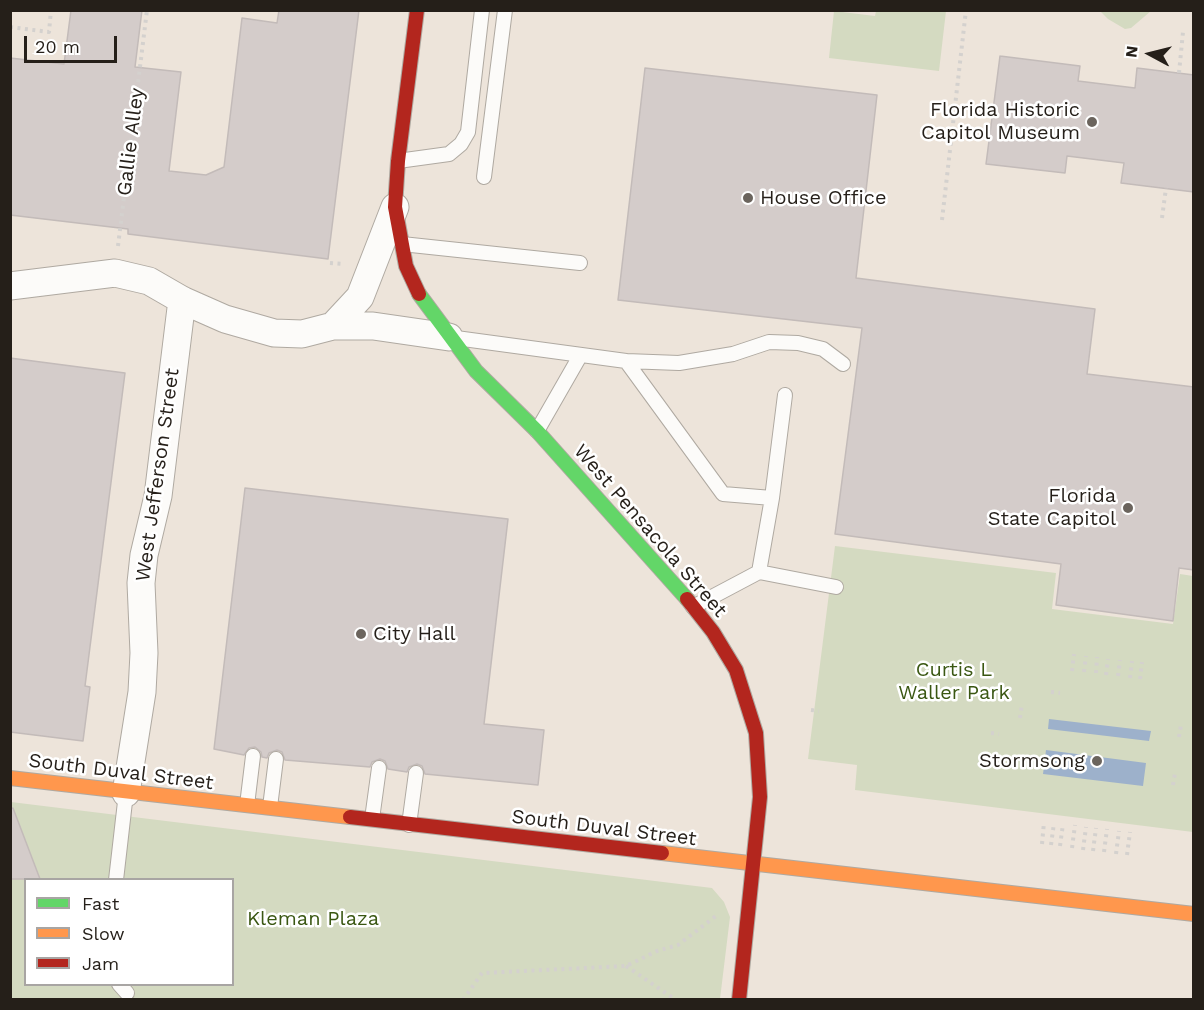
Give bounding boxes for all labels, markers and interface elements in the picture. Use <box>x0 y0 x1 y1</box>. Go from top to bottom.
scale bar <box>27 24 120 62</box>
north arrow <box>1120 24 1180 84</box>
text: 20 m <box>35 36 80 57</box>
text: N <box>1121 45 1142 59</box>
street label: Gallie Alley <box>112 87 150 197</box>
place label: Florida Historic Capitol Museum <box>921 98 1080 145</box>
marker: Florida Historic Capitol Museum <box>1085 115 1099 129</box>
place label: House Office <box>760 186 886 210</box>
marker: House Office <box>741 191 755 205</box>
street label: West Jefferson Street <box>131 367 185 583</box>
street label: West Pensacola Street <box>568 440 732 622</box>
place label: Florida State Capitol <box>988 484 1116 531</box>
marker: Florida State Capitol <box>1121 501 1135 515</box>
place label: City Hall <box>373 622 456 646</box>
marker: City Hall <box>354 627 368 641</box>
park label: Curtis L Waller Park <box>898 658 1010 705</box>
street label: South Duval Street <box>27 749 215 795</box>
place label: Stormsong <box>979 749 1085 773</box>
marker: Stormsong <box>1090 754 1104 768</box>
street label: South Duval Street <box>510 805 698 851</box>
legend <box>24 878 234 986</box>
text: Fast <box>82 893 119 914</box>
park label: Kleman Plaza <box>247 907 379 931</box>
text: Slow <box>82 923 125 944</box>
text: Jam <box>82 953 119 974</box>

